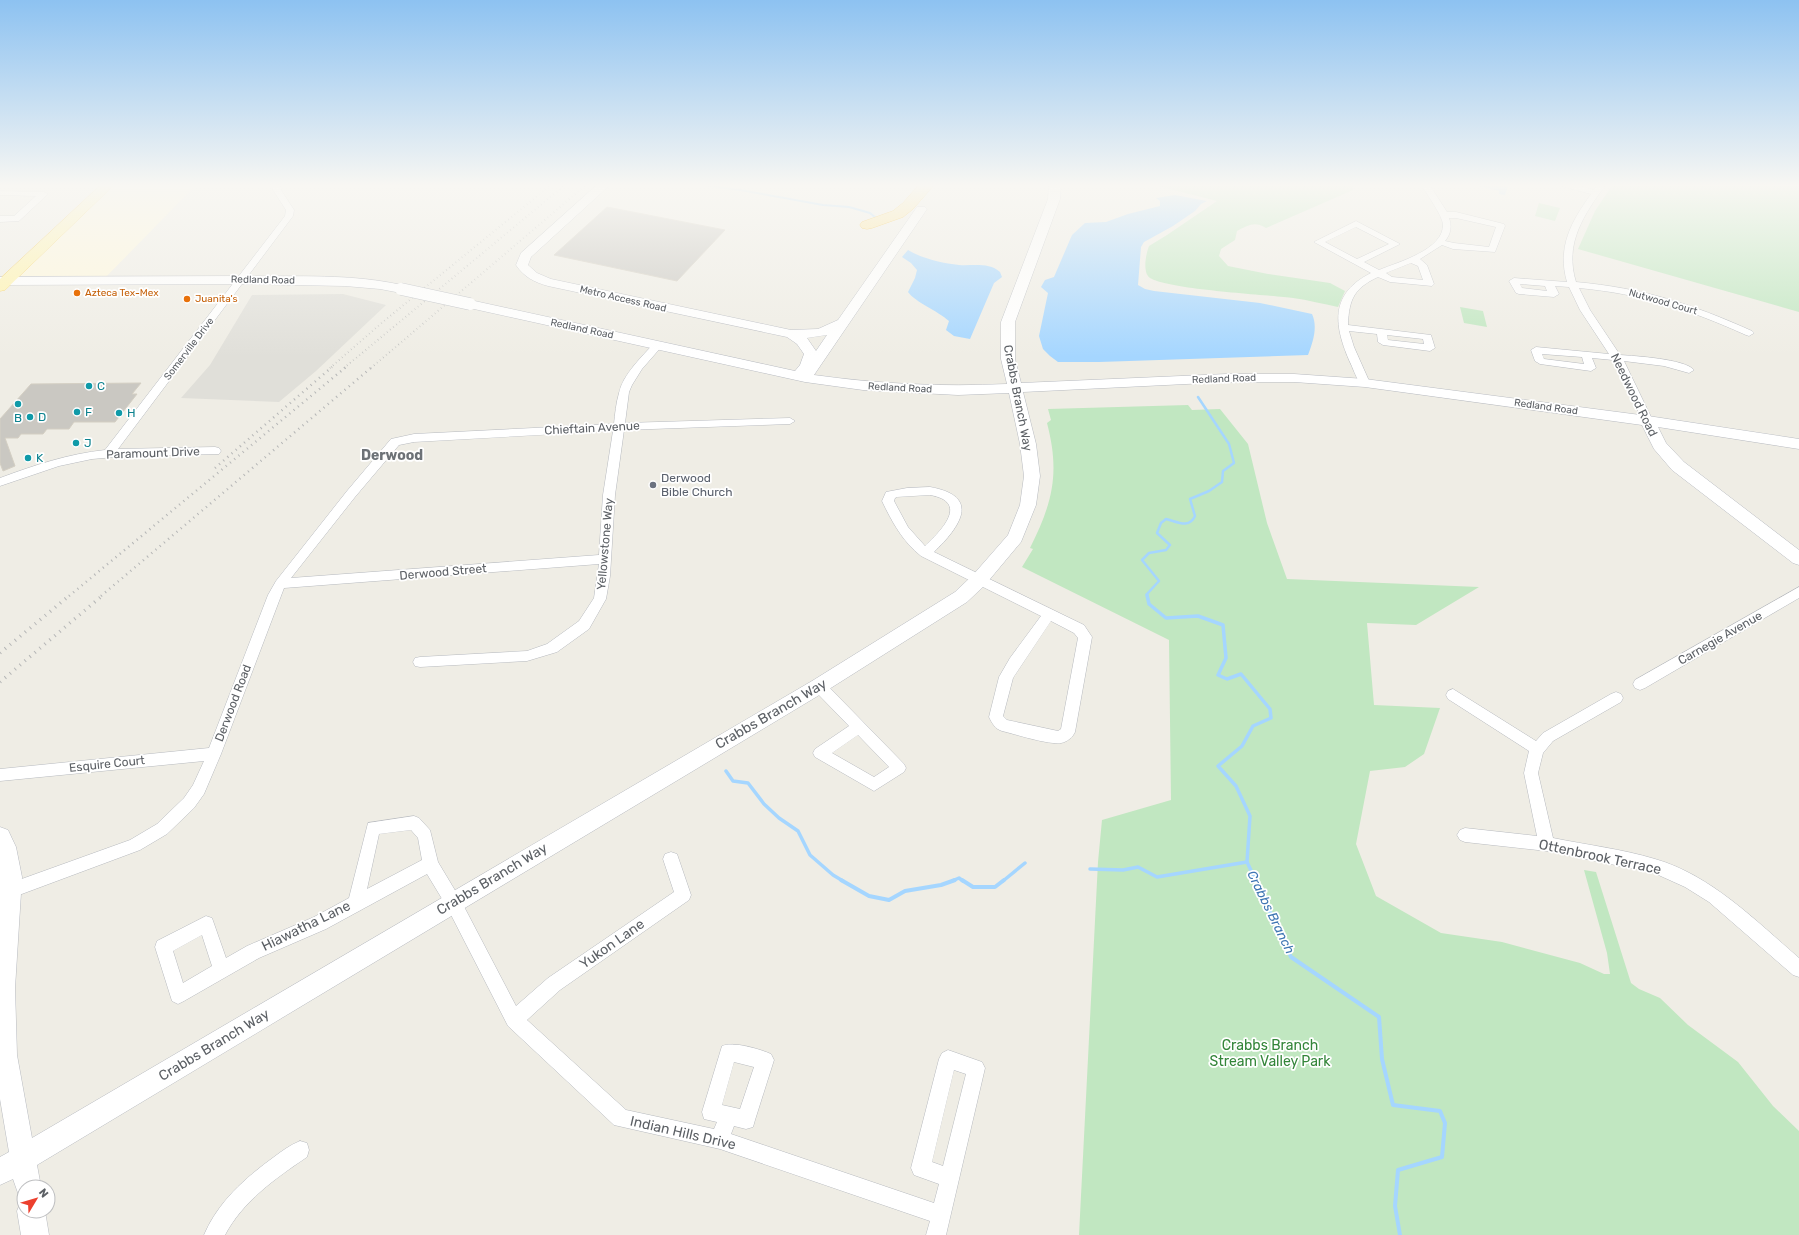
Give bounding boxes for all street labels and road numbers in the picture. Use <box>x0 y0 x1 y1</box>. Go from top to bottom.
street label: Redland Road <box>231 273 295 287</box>
street label: Metro Access Road <box>578 283 668 315</box>
street label: Nutwood Court <box>1627 286 1699 318</box>
street label: Somerville Drive <box>162 315 217 383</box>
street label: Redland Road <box>549 316 615 342</box>
street label: Crabbs Branch Way <box>1001 344 1035 453</box>
street label: Needwood Road <box>1608 351 1660 439</box>
street label: Redland Road <box>1192 372 1256 386</box>
street label: Redland Road <box>868 380 932 396</box>
street label: Redland Road <box>1513 397 1579 417</box>
street label: Chieftain Avenue <box>544 418 640 437</box>
street label: Paramount Drive <box>106 444 200 462</box>
street label: Yellowstone Way <box>594 497 616 591</box>
street label: Derwood Street <box>399 561 488 583</box>
street label: Carnegie Avenue <box>1676 608 1765 668</box>
street label: Derwood Road <box>212 663 254 743</box>
street label: Crabbs Branch Way <box>712 675 830 753</box>
street label: Esquire Court <box>68 753 146 775</box>
street label: Ottenbrook Terrace <box>1537 836 1663 878</box>
street label: Crabbs Branch Way <box>434 839 551 919</box>
street label: Hiawatha Lane <box>259 897 353 955</box>
street label: Yukon Lane <box>576 915 648 973</box>
street label: Crabbs Branch Way <box>156 1005 273 1085</box>
street label: Indian Hills Drive <box>628 1113 738 1153</box>

